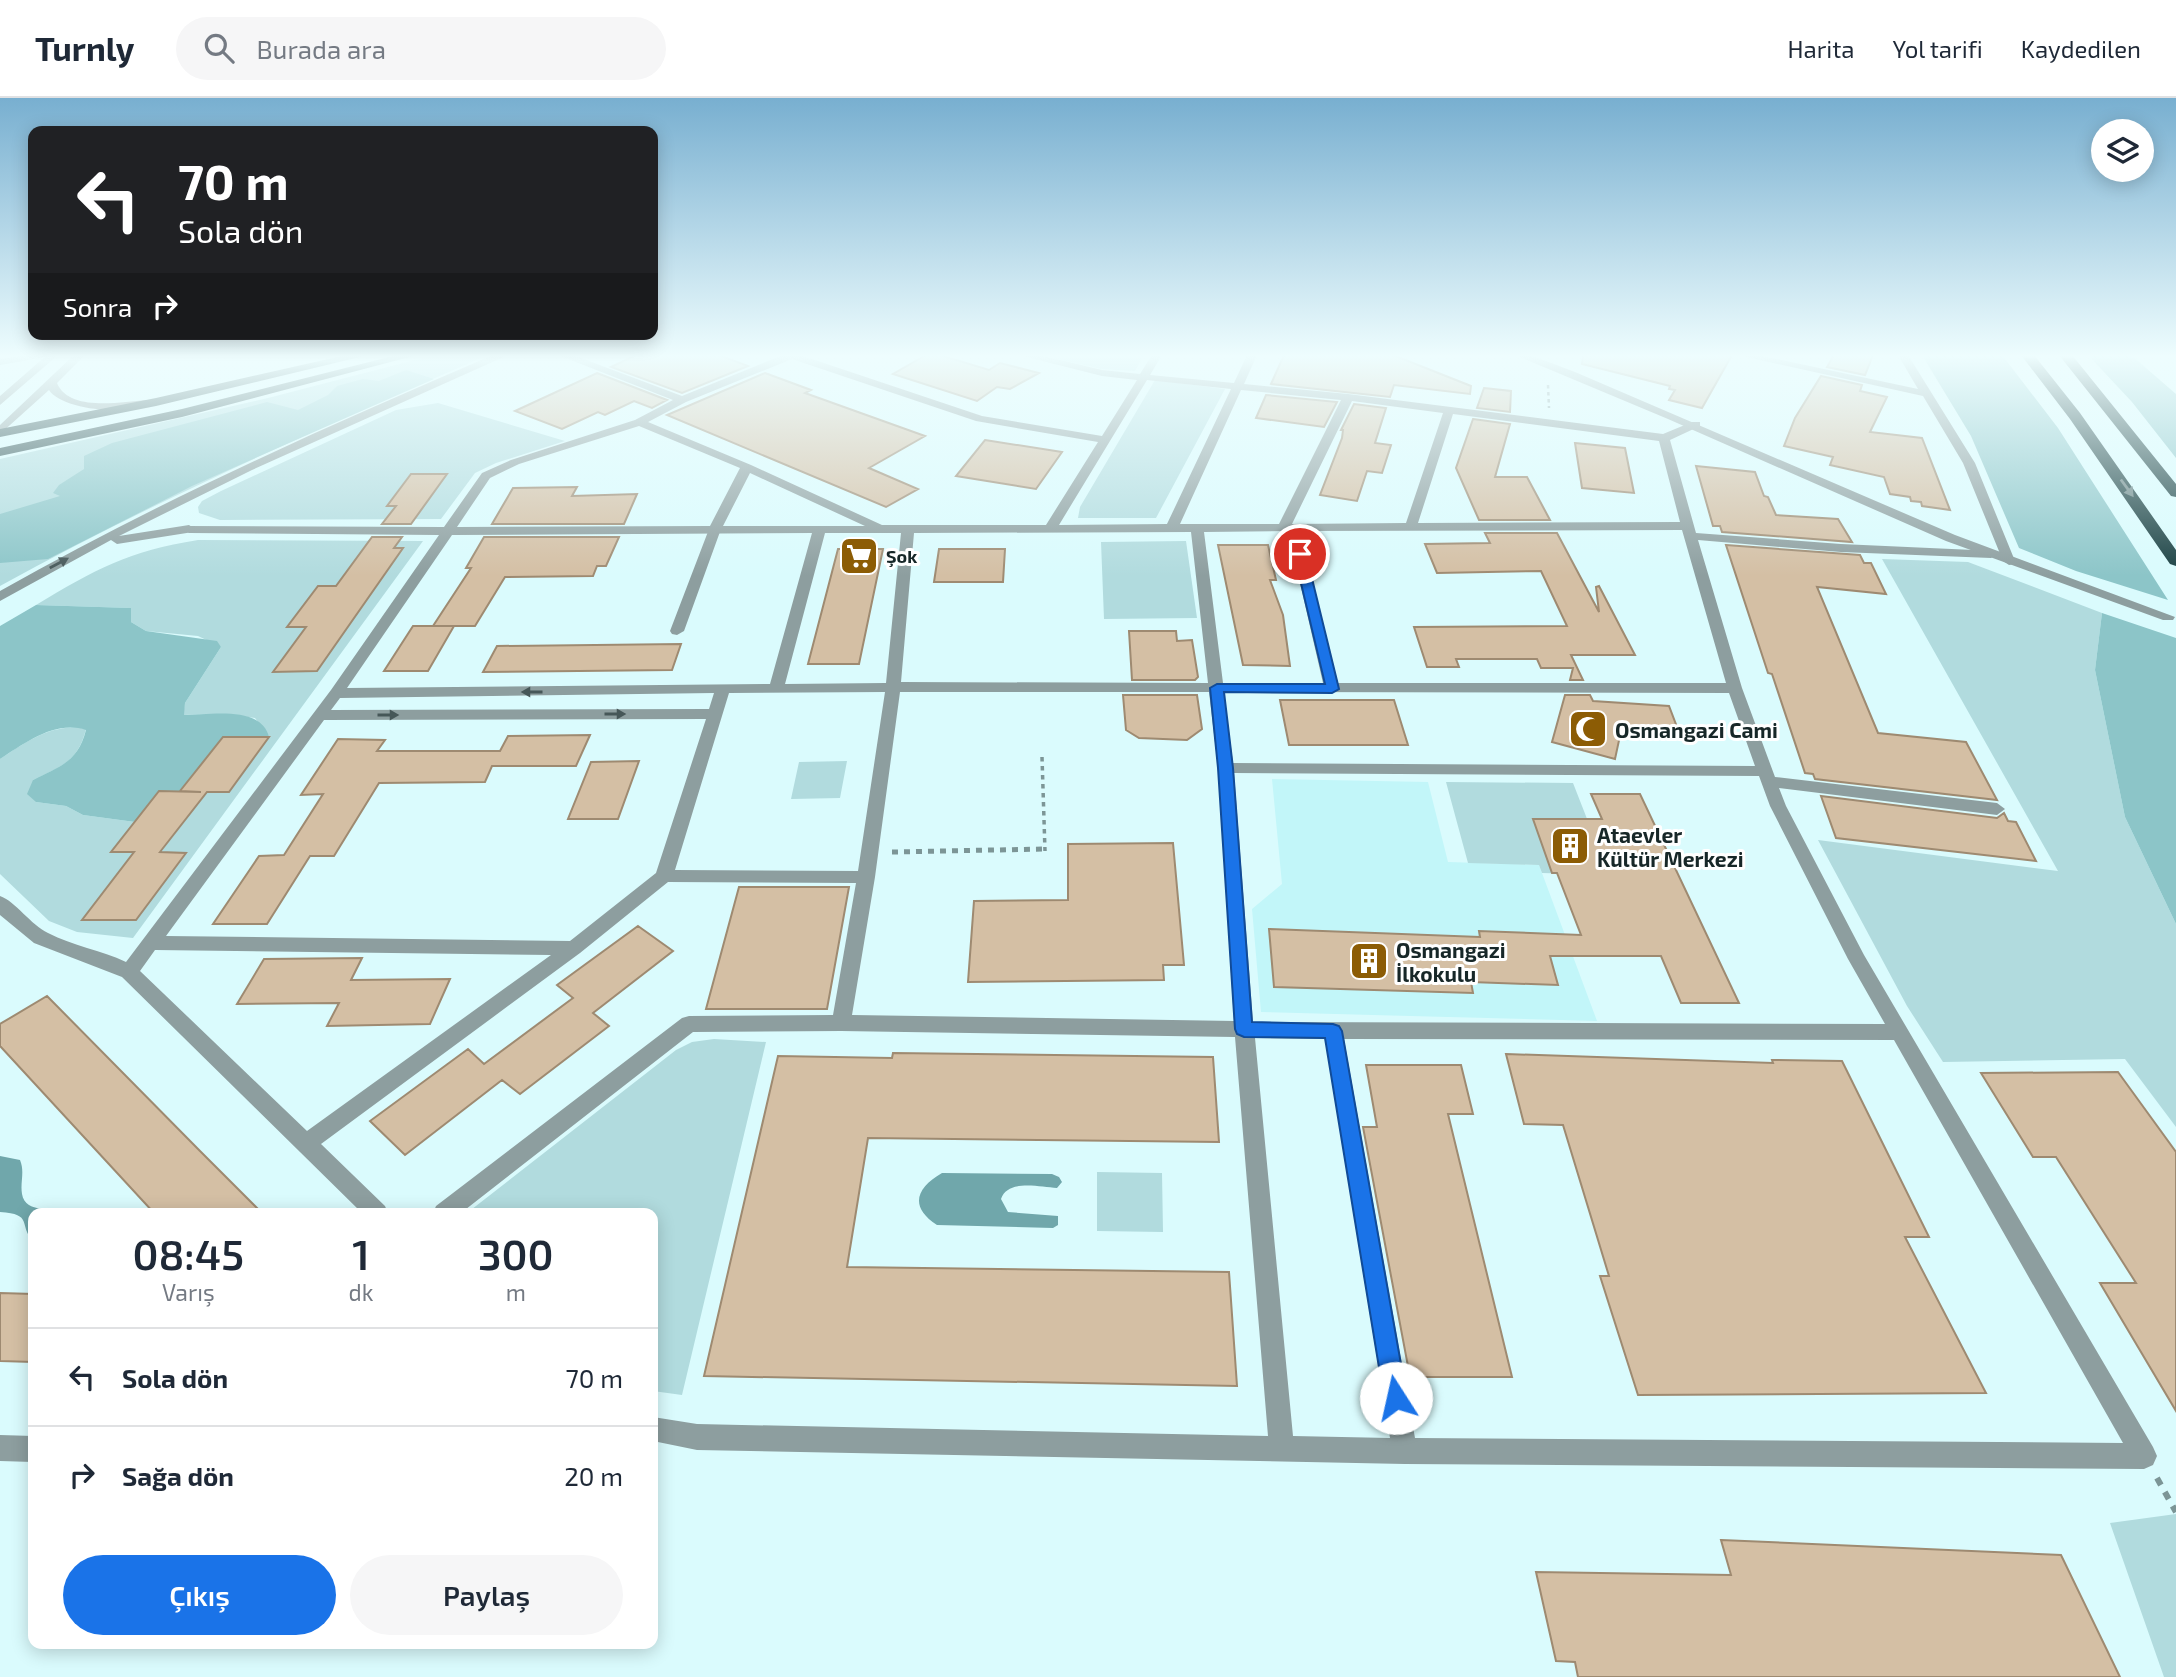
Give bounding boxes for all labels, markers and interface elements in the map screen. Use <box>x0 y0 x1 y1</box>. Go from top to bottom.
search box <box>176 17 666 80</box>
text: Turnly <box>35 28 134 68</box>
icon: search <box>200 29 238 67</box>
text: Burada ara <box>256 33 386 64</box>
text: Harita <box>1787 34 1855 63</box>
text: Yol tarifi <box>1893 34 1983 63</box>
text: Kaydedilen <box>2021 34 2141 63</box>
map controls <box>2091 119 2154 182</box>
button: layers <box>2091 119 2154 182</box>
text: 70 m <box>178 151 289 210</box>
icon: left <box>63 154 154 245</box>
text: Sola dön <box>178 211 303 249</box>
icon: right <box>146 287 184 325</box>
text: Sonra <box>63 291 132 322</box>
one-way arrow <box>2120 479 2134 497</box>
pin <box>1270 524 1330 584</box>
supermarket icon: Şok <box>838 535 880 577</box>
icon: arrive <box>1281 535 1319 573</box>
place label: Şok <box>886 545 917 568</box>
one-way arrow <box>50 557 69 569</box>
one-way arrow <box>521 686 543 697</box>
one-way arrow <box>605 708 627 720</box>
mosque icon: Osmangazi Cami <box>1567 708 1609 750</box>
one-way arrow <box>377 709 399 721</box>
place label: Osmangazi Cami <box>1615 717 1778 742</box>
place label: Ataevler Kültür Merkezi <box>1597 822 1744 871</box>
building icon: Ataevler Kültür Merkezi <box>1549 825 1591 867</box>
place label: Osmangazi İlkokulu <box>1396 937 1506 986</box>
building icon: Osmangazi İlkokulu <box>1348 940 1390 982</box>
text: 08:45 <box>132 1228 244 1278</box>
text: 1 <box>352 1228 370 1278</box>
text: 300 <box>478 1228 554 1278</box>
text: Varış <box>162 1278 215 1306</box>
text: dk <box>349 1278 373 1306</box>
text: m <box>506 1278 526 1306</box>
icon: left <box>63 1358 101 1396</box>
position arrow <box>1359 1361 1433 1435</box>
text: Sola dön <box>122 1362 228 1393</box>
text: 70 m <box>565 1362 623 1393</box>
icon: right <box>63 1456 101 1494</box>
text: Sağa dön <box>122 1460 234 1491</box>
text: 20 m <box>564 1460 623 1491</box>
button: Çıkış <box>63 1555 336 1635</box>
button: Paylaş <box>350 1555 623 1635</box>

